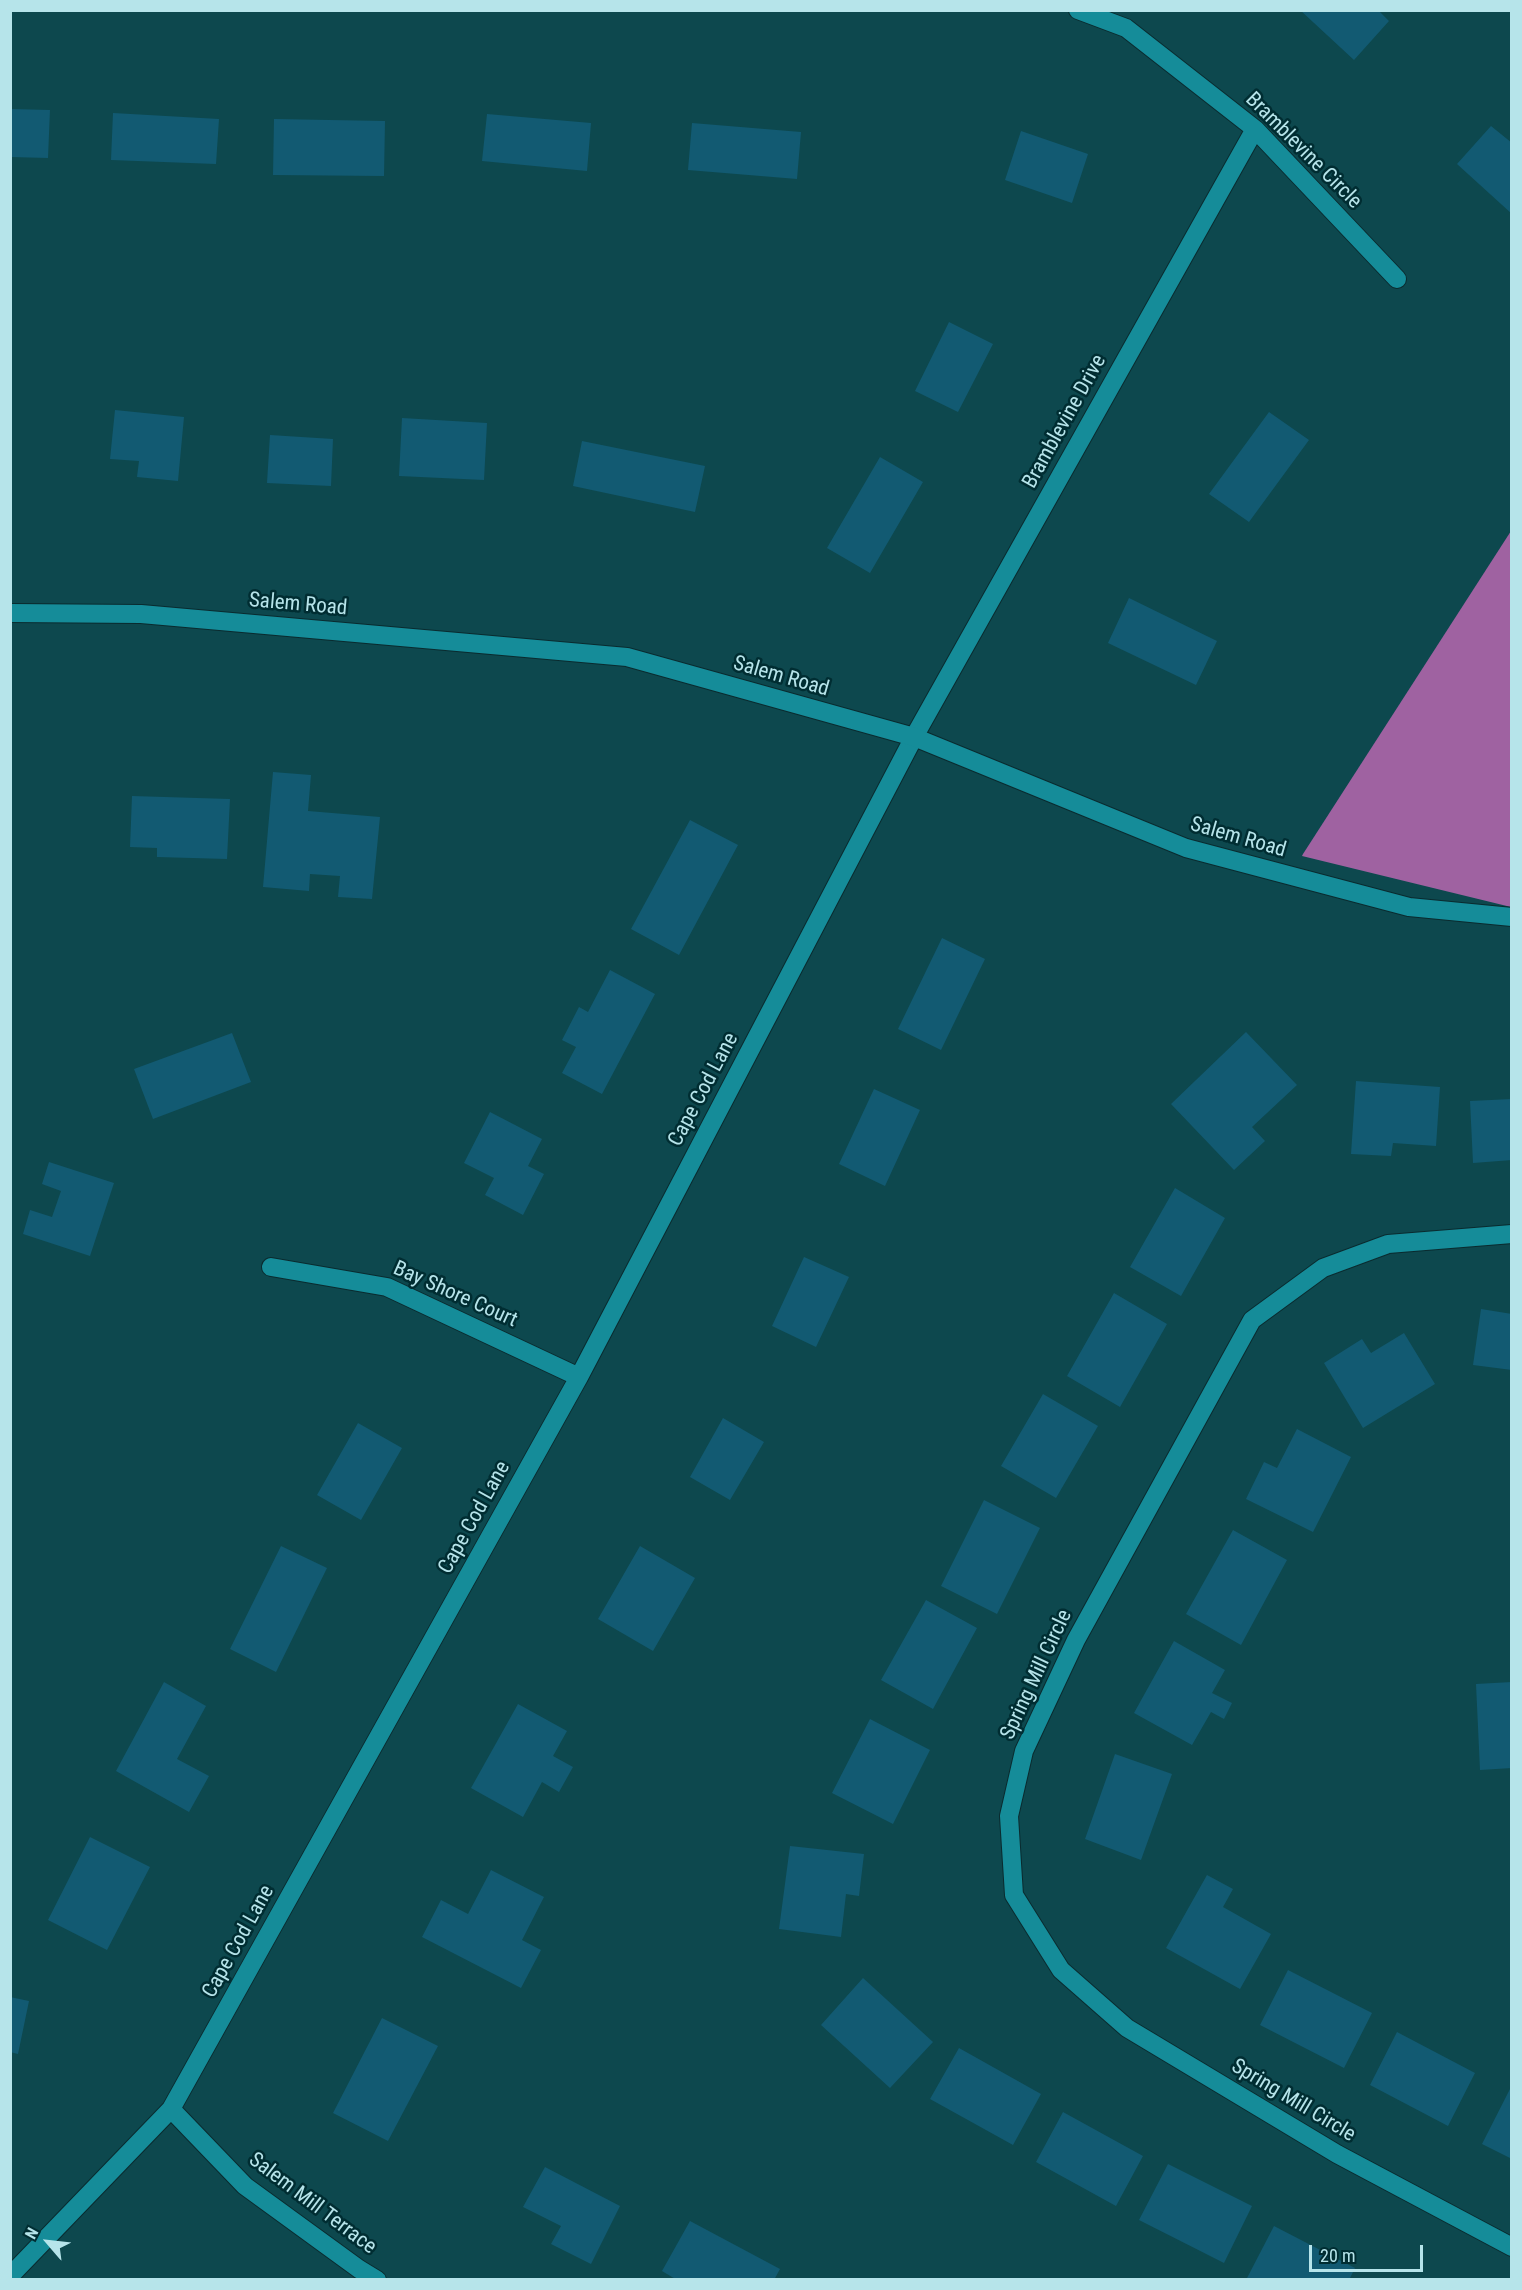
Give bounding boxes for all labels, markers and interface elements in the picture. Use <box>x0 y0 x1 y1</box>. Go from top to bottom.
street label: Bramblevine Circle <box>1240 88 1366 214</box>
street label: Bramblevine Drive <box>1018 351 1112 493</box>
street label: Salem Road <box>248 588 348 622</box>
street label: Salem Road <box>730 651 832 703</box>
street label: Salem Road <box>1187 812 1289 864</box>
street label: Cape Cod Lane <box>664 1029 744 1151</box>
street label: Bay Shore Court <box>389 1256 521 1334</box>
street label: Cape Cod Lane <box>434 1457 516 1579</box>
street label: Spring Mill Circle <box>996 1606 1078 1744</box>
street label: Cape Cod Lane <box>198 1881 280 2003</box>
street label: Spring Mill Circle <box>1226 2054 1360 2148</box>
street label: Salem Mill Terrace <box>243 2148 381 2260</box>
north arrow <box>18 2212 78 2272</box>
text: N <box>21 2225 42 2242</box>
scale bar <box>1312 2233 1426 2271</box>
text: 20 m <box>1320 2245 1355 2266</box>

